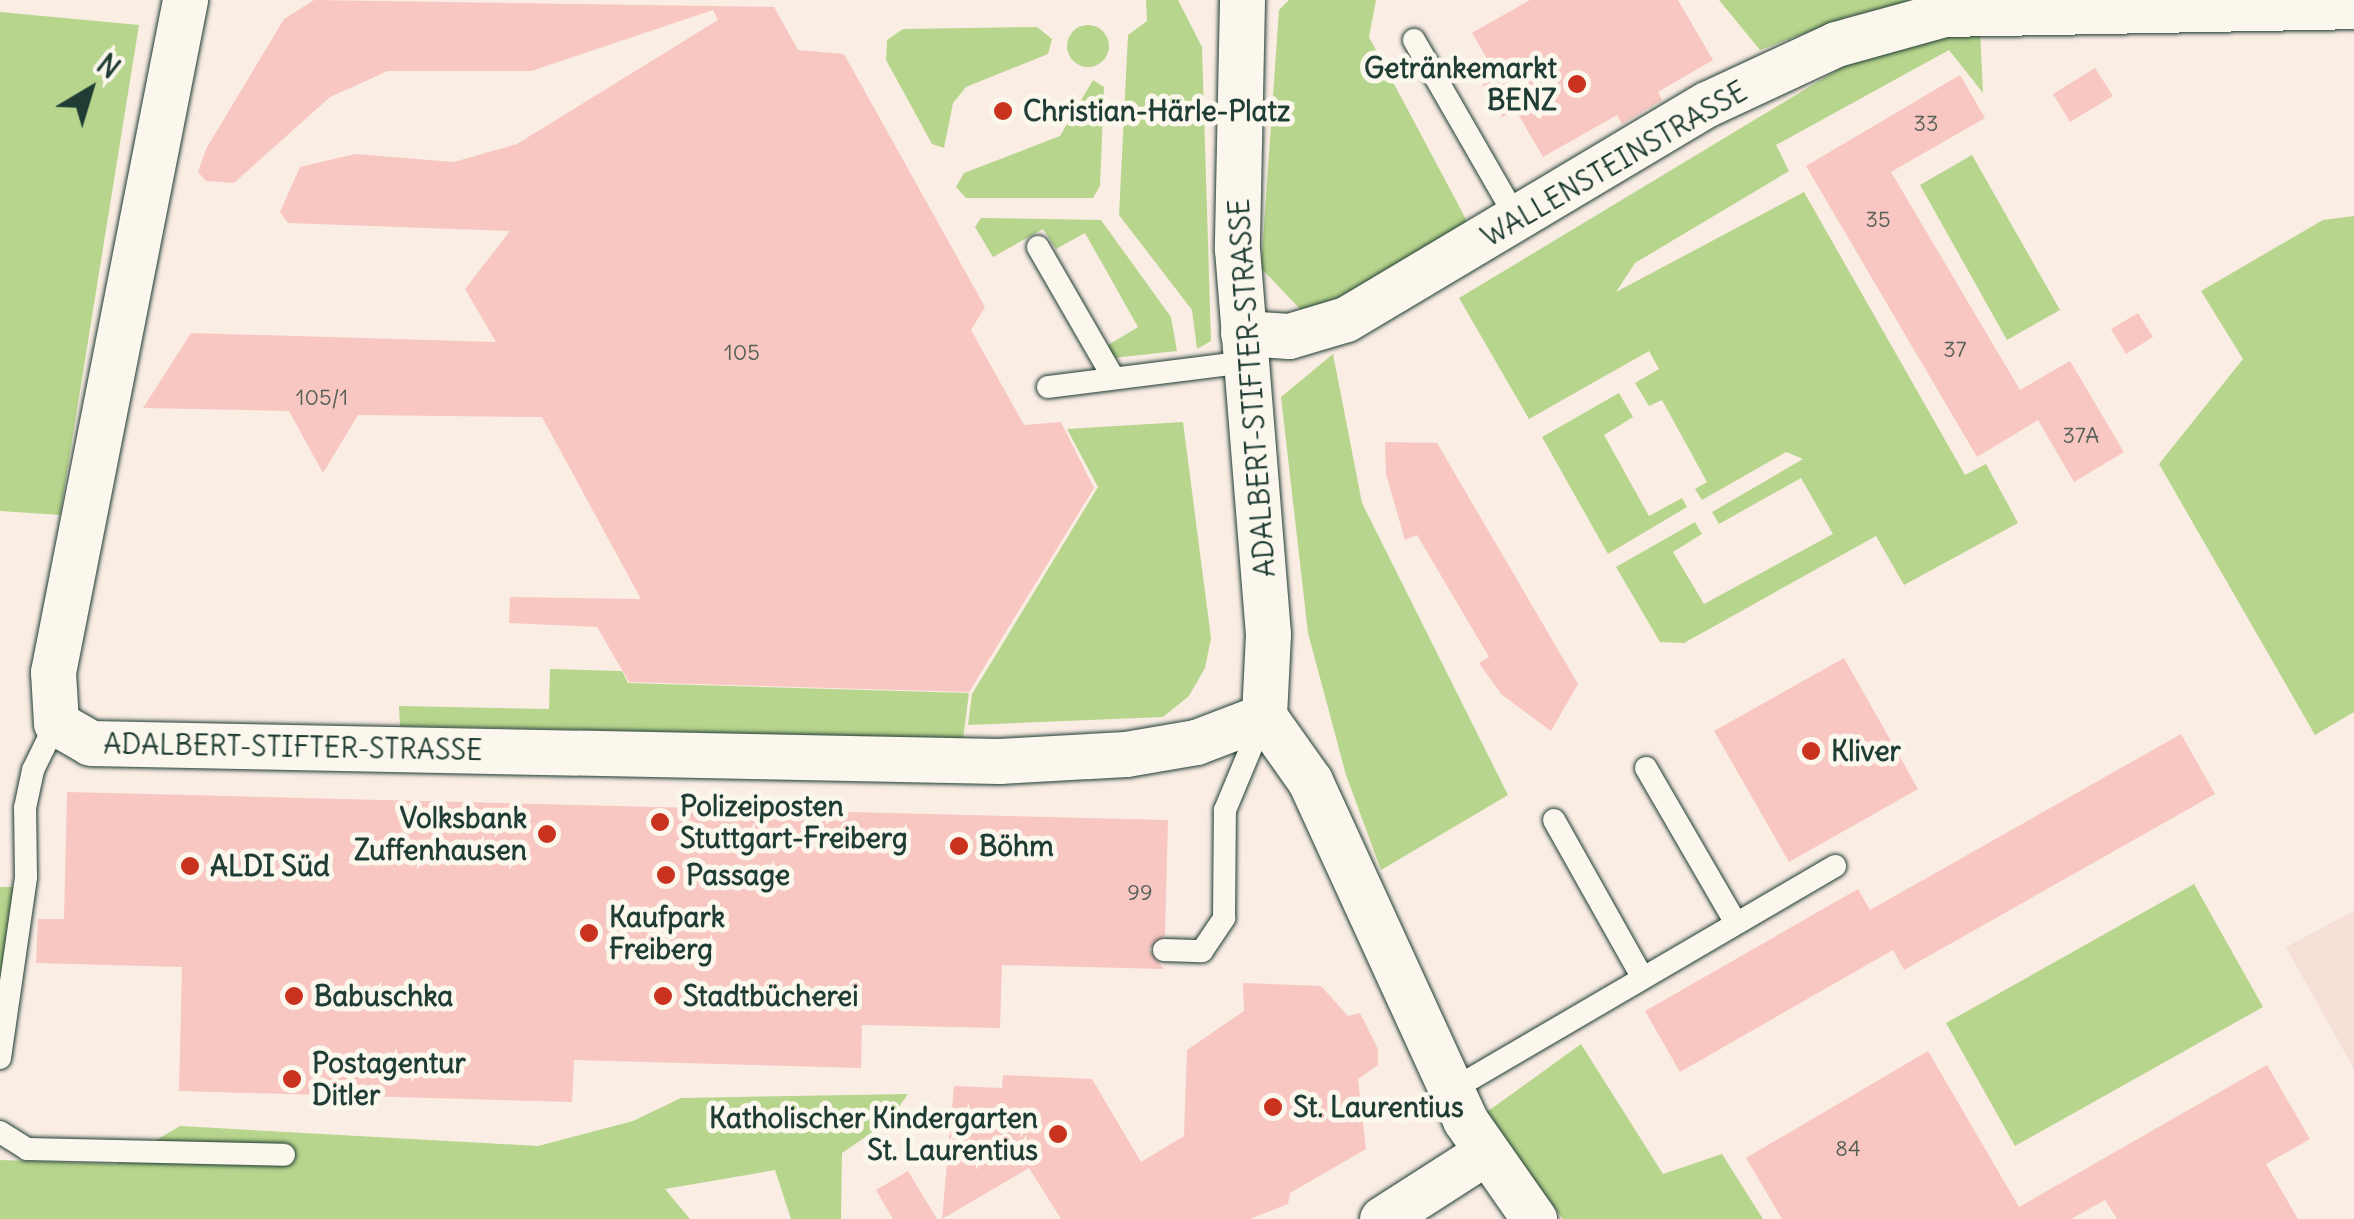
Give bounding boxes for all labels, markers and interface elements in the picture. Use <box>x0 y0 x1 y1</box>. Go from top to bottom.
north arrow <box>40 40 140 140</box>
text: N <box>90 46 127 86</box>
place label: Getränkemarkt BENZ <box>1364 51 1557 117</box>
marker: Getränkemarkt BENZ <box>1566 73 1588 95</box>
street label: WALLENSTEINSTRASSE <box>1475 74 1753 254</box>
place label: Christian-Härle-Platz <box>1023 94 1290 128</box>
marker: Christian-Härle-Platz <box>992 100 1014 122</box>
house number: 33 <box>1914 111 1938 137</box>
street label: ADALBERT-STIFTER-STRASSE <box>1222 198 1282 578</box>
house number: 35 <box>1865 207 1891 233</box>
house number: 37 <box>1943 337 1967 363</box>
house number: 105 <box>724 340 760 366</box>
house number: 105/1 <box>296 385 348 411</box>
house number: 37A <box>2063 423 2099 449</box>
street label: ADALBERT-STIFTER-STRASSE <box>103 727 483 767</box>
place label: Kliver <box>1831 734 1901 768</box>
marker: Kliver <box>1800 740 1822 762</box>
place label: Polizeiposten Stuttgart-Freiberg <box>680 789 908 855</box>
place label: Volksbank Zuffenhausen <box>354 801 527 867</box>
marker: Polizeiposten Stuttgart-Freiberg <box>649 811 671 833</box>
marker: Volksbank Zuffenhausen <box>536 823 558 845</box>
place label: Böhm <box>979 829 1054 863</box>
marker: Böhm <box>948 835 970 857</box>
place label: ALDI Süd <box>210 849 330 883</box>
marker: ALDI Süd <box>179 855 201 877</box>
place label: Passage <box>686 858 790 892</box>
marker: Passage <box>655 864 677 886</box>
house number: 99 <box>1127 880 1153 906</box>
place label: Kaufpark Freiberg <box>609 900 725 966</box>
marker: Kaufpark Freiberg <box>578 922 600 944</box>
place label: Babuschka <box>314 979 453 1013</box>
place label: Stadtbücherei <box>683 979 858 1013</box>
marker: Babuschka <box>283 985 305 1007</box>
marker: Stadtbücherei <box>652 985 674 1007</box>
place label: Postagentur Ditler <box>312 1046 466 1112</box>
marker: Postagentur Ditler <box>281 1068 303 1090</box>
place label: St. Laurentius <box>1293 1090 1464 1124</box>
marker: St. Laurentius <box>1262 1096 1284 1118</box>
place label: Katholischer Kindergarten St. Laurentius <box>709 1101 1038 1167</box>
marker: Katholischer Kindergarten St. Laurentius <box>1047 1123 1069 1145</box>
house number: 84 <box>1835 1136 1861 1162</box>

